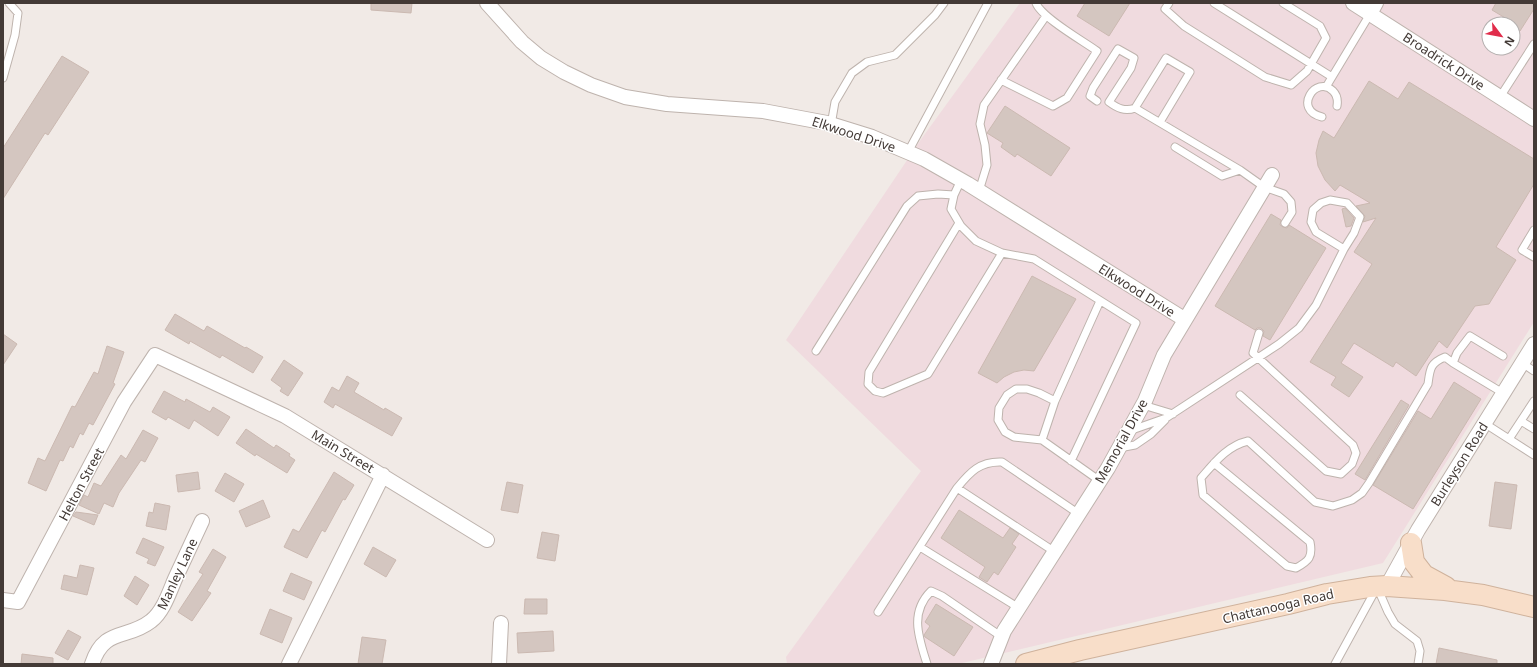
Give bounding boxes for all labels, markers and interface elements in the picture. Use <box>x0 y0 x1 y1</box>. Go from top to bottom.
north arrow <box>1481 16 1521 56</box>
street label: Broadrick Drive <box>1400 28 1488 94</box>
text: N <box>1501 34 1519 49</box>
street label: Elkwood Drive <box>810 112 898 156</box>
street label: Elkwood Drive <box>1095 259 1179 321</box>
street label: Memorial Drive <box>1090 396 1152 486</box>
street label: Burleyson Road <box>1426 419 1492 509</box>
street label: Main Street <box>308 425 378 477</box>
street label: Helton Street <box>54 444 108 524</box>
street label: Manley Lane <box>153 535 201 613</box>
street label: Chattanooga Road <box>1220 584 1336 628</box>

